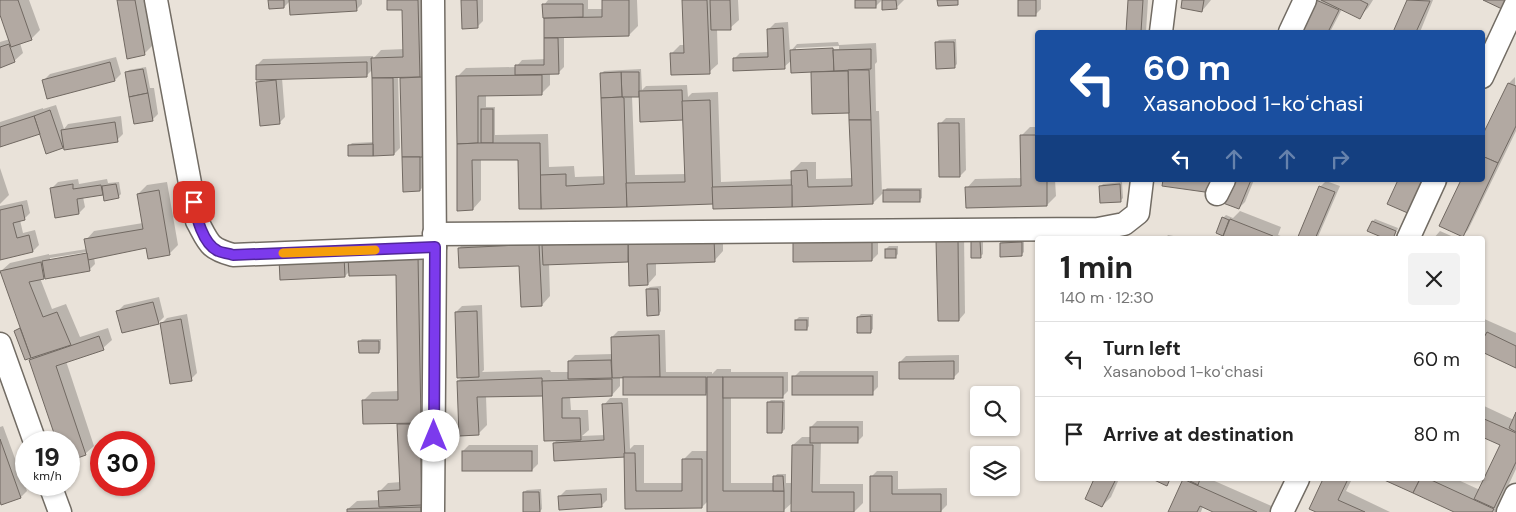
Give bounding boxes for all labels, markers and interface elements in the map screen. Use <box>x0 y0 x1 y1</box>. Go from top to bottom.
text: 60 m <box>1143 45 1231 91</box>
icon: left <box>1060 50 1125 115</box>
text: Xasanobod 1-koʻchasi <box>1143 89 1363 118</box>
icon: left <box>1167 145 1195 173</box>
icon: ahead <box>1220 145 1248 173</box>
icon: ahead <box>1273 145 1301 173</box>
icon: right <box>1326 145 1354 173</box>
pin <box>173 181 215 223</box>
icon: arrive <box>180 188 208 216</box>
text: 1 min <box>1060 248 1133 287</box>
button: close <box>1408 253 1460 305</box>
text: 140 m · 12:30 <box>1060 287 1154 308</box>
text: Turn left <box>1103 336 1181 361</box>
icon: left <box>1060 345 1088 373</box>
text: 60 m <box>1413 347 1460 372</box>
text: Xasanobod 1-koʻchasi <box>1103 361 1263 382</box>
map controls <box>970 386 1020 496</box>
button: search <box>970 386 1020 436</box>
position arrow <box>407 409 459 461</box>
icon: arrive <box>1060 420 1088 448</box>
text: Arrive at destination <box>1103 422 1294 447</box>
text: 80 m <box>1413 422 1460 447</box>
speed limit sign: 30 <box>90 431 155 496</box>
text: 19 <box>35 441 60 474</box>
button: layers <box>970 446 1020 496</box>
text: km/h <box>33 468 62 484</box>

